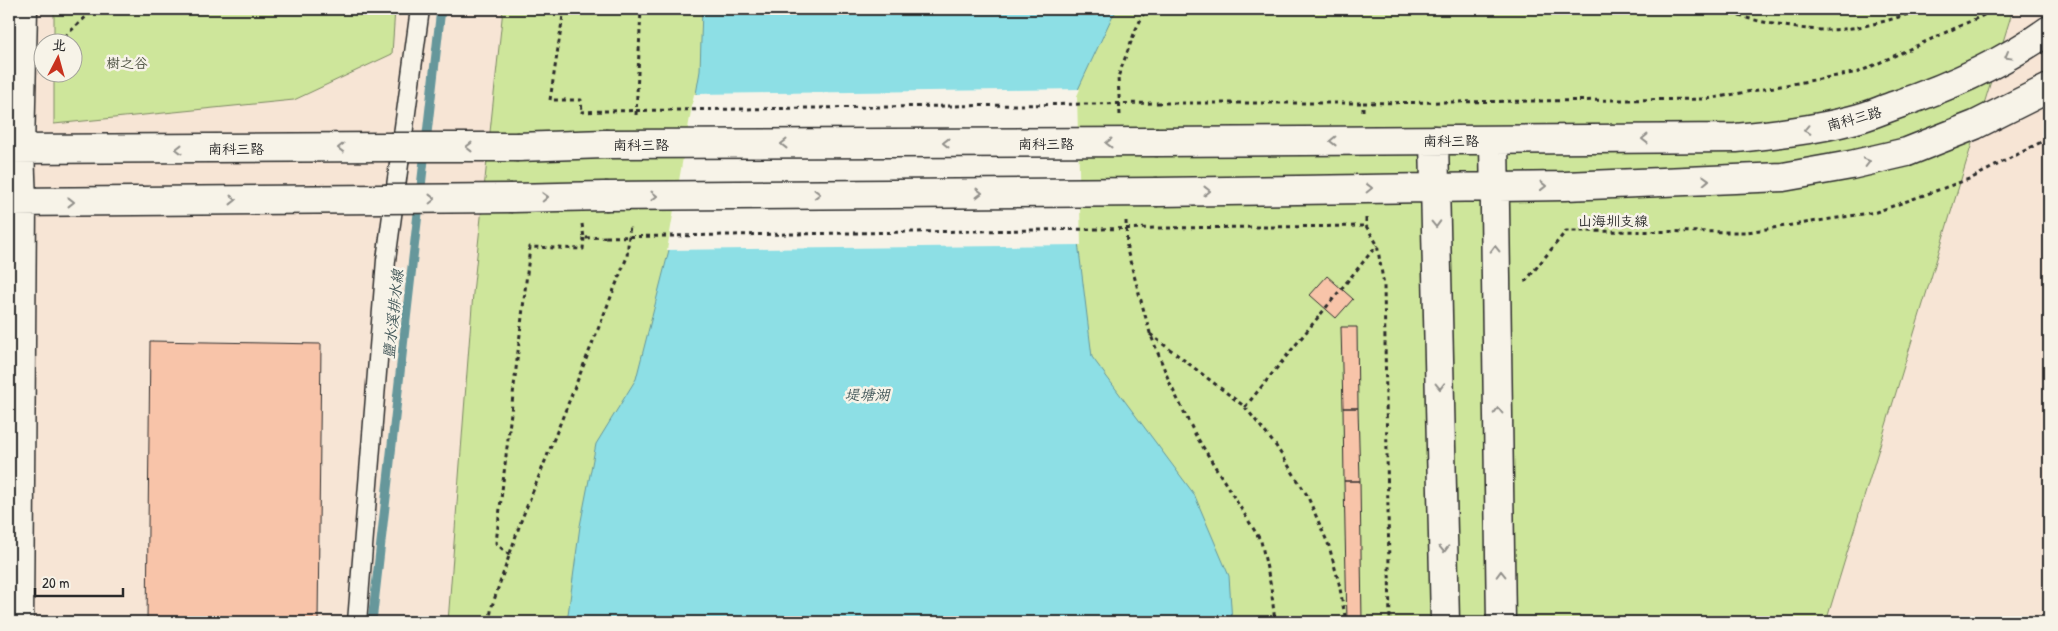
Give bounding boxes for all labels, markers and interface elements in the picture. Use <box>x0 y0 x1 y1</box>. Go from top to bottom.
north arrow <box>32 32 82 82</box>
text: 北 <box>51 34 67 55</box>
one-way arrow <box>2004 50 2013 60</box>
park label: 樹之谷 <box>106 53 148 72</box>
street label: 南科三路 <box>1824 102 1884 134</box>
one-way arrow <box>1802 124 1811 134</box>
street label: 南科三路 <box>1423 131 1479 150</box>
street label: 南科三路 <box>1018 134 1074 153</box>
one-way arrow <box>1641 134 1648 144</box>
street label: 南科三路 <box>613 135 669 154</box>
one-way arrow <box>1328 136 1336 146</box>
one-way arrow <box>942 138 950 148</box>
one-way arrow <box>1105 138 1112 148</box>
street label: 南科三路 <box>208 139 264 158</box>
one-way arrow <box>780 139 788 149</box>
one-way arrow <box>465 142 472 152</box>
one-way arrow <box>337 143 345 153</box>
one-way arrow <box>175 144 182 154</box>
one-way arrow <box>1862 157 1871 168</box>
one-way arrow <box>1702 175 1710 186</box>
one-way arrow <box>1540 181 1548 191</box>
one-way arrow <box>1366 183 1374 193</box>
one-way arrow <box>1204 186 1211 196</box>
one-way arrow <box>976 188 983 198</box>
one-way arrow <box>813 189 821 199</box>
one-way arrow <box>650 190 658 201</box>
one-way arrow <box>542 191 550 202</box>
one-way arrow <box>429 193 437 204</box>
one-way arrow <box>230 195 238 205</box>
one-way arrow <box>68 197 75 207</box>
street label: 山海圳支線 <box>1578 211 1648 230</box>
one-way arrow <box>1431 220 1442 228</box>
one-way arrow <box>1490 244 1500 252</box>
water label: 鹽水溪排水線 <box>378 267 408 360</box>
one-way arrow <box>1435 383 1445 391</box>
water label: 堤塘湖 <box>844 384 891 405</box>
one-way arrow <box>1493 407 1503 414</box>
one-way arrow <box>1438 545 1449 553</box>
scale bar <box>35 566 122 598</box>
one-way arrow <box>1495 569 1506 577</box>
text: 20 m <box>42 572 69 593</box>

